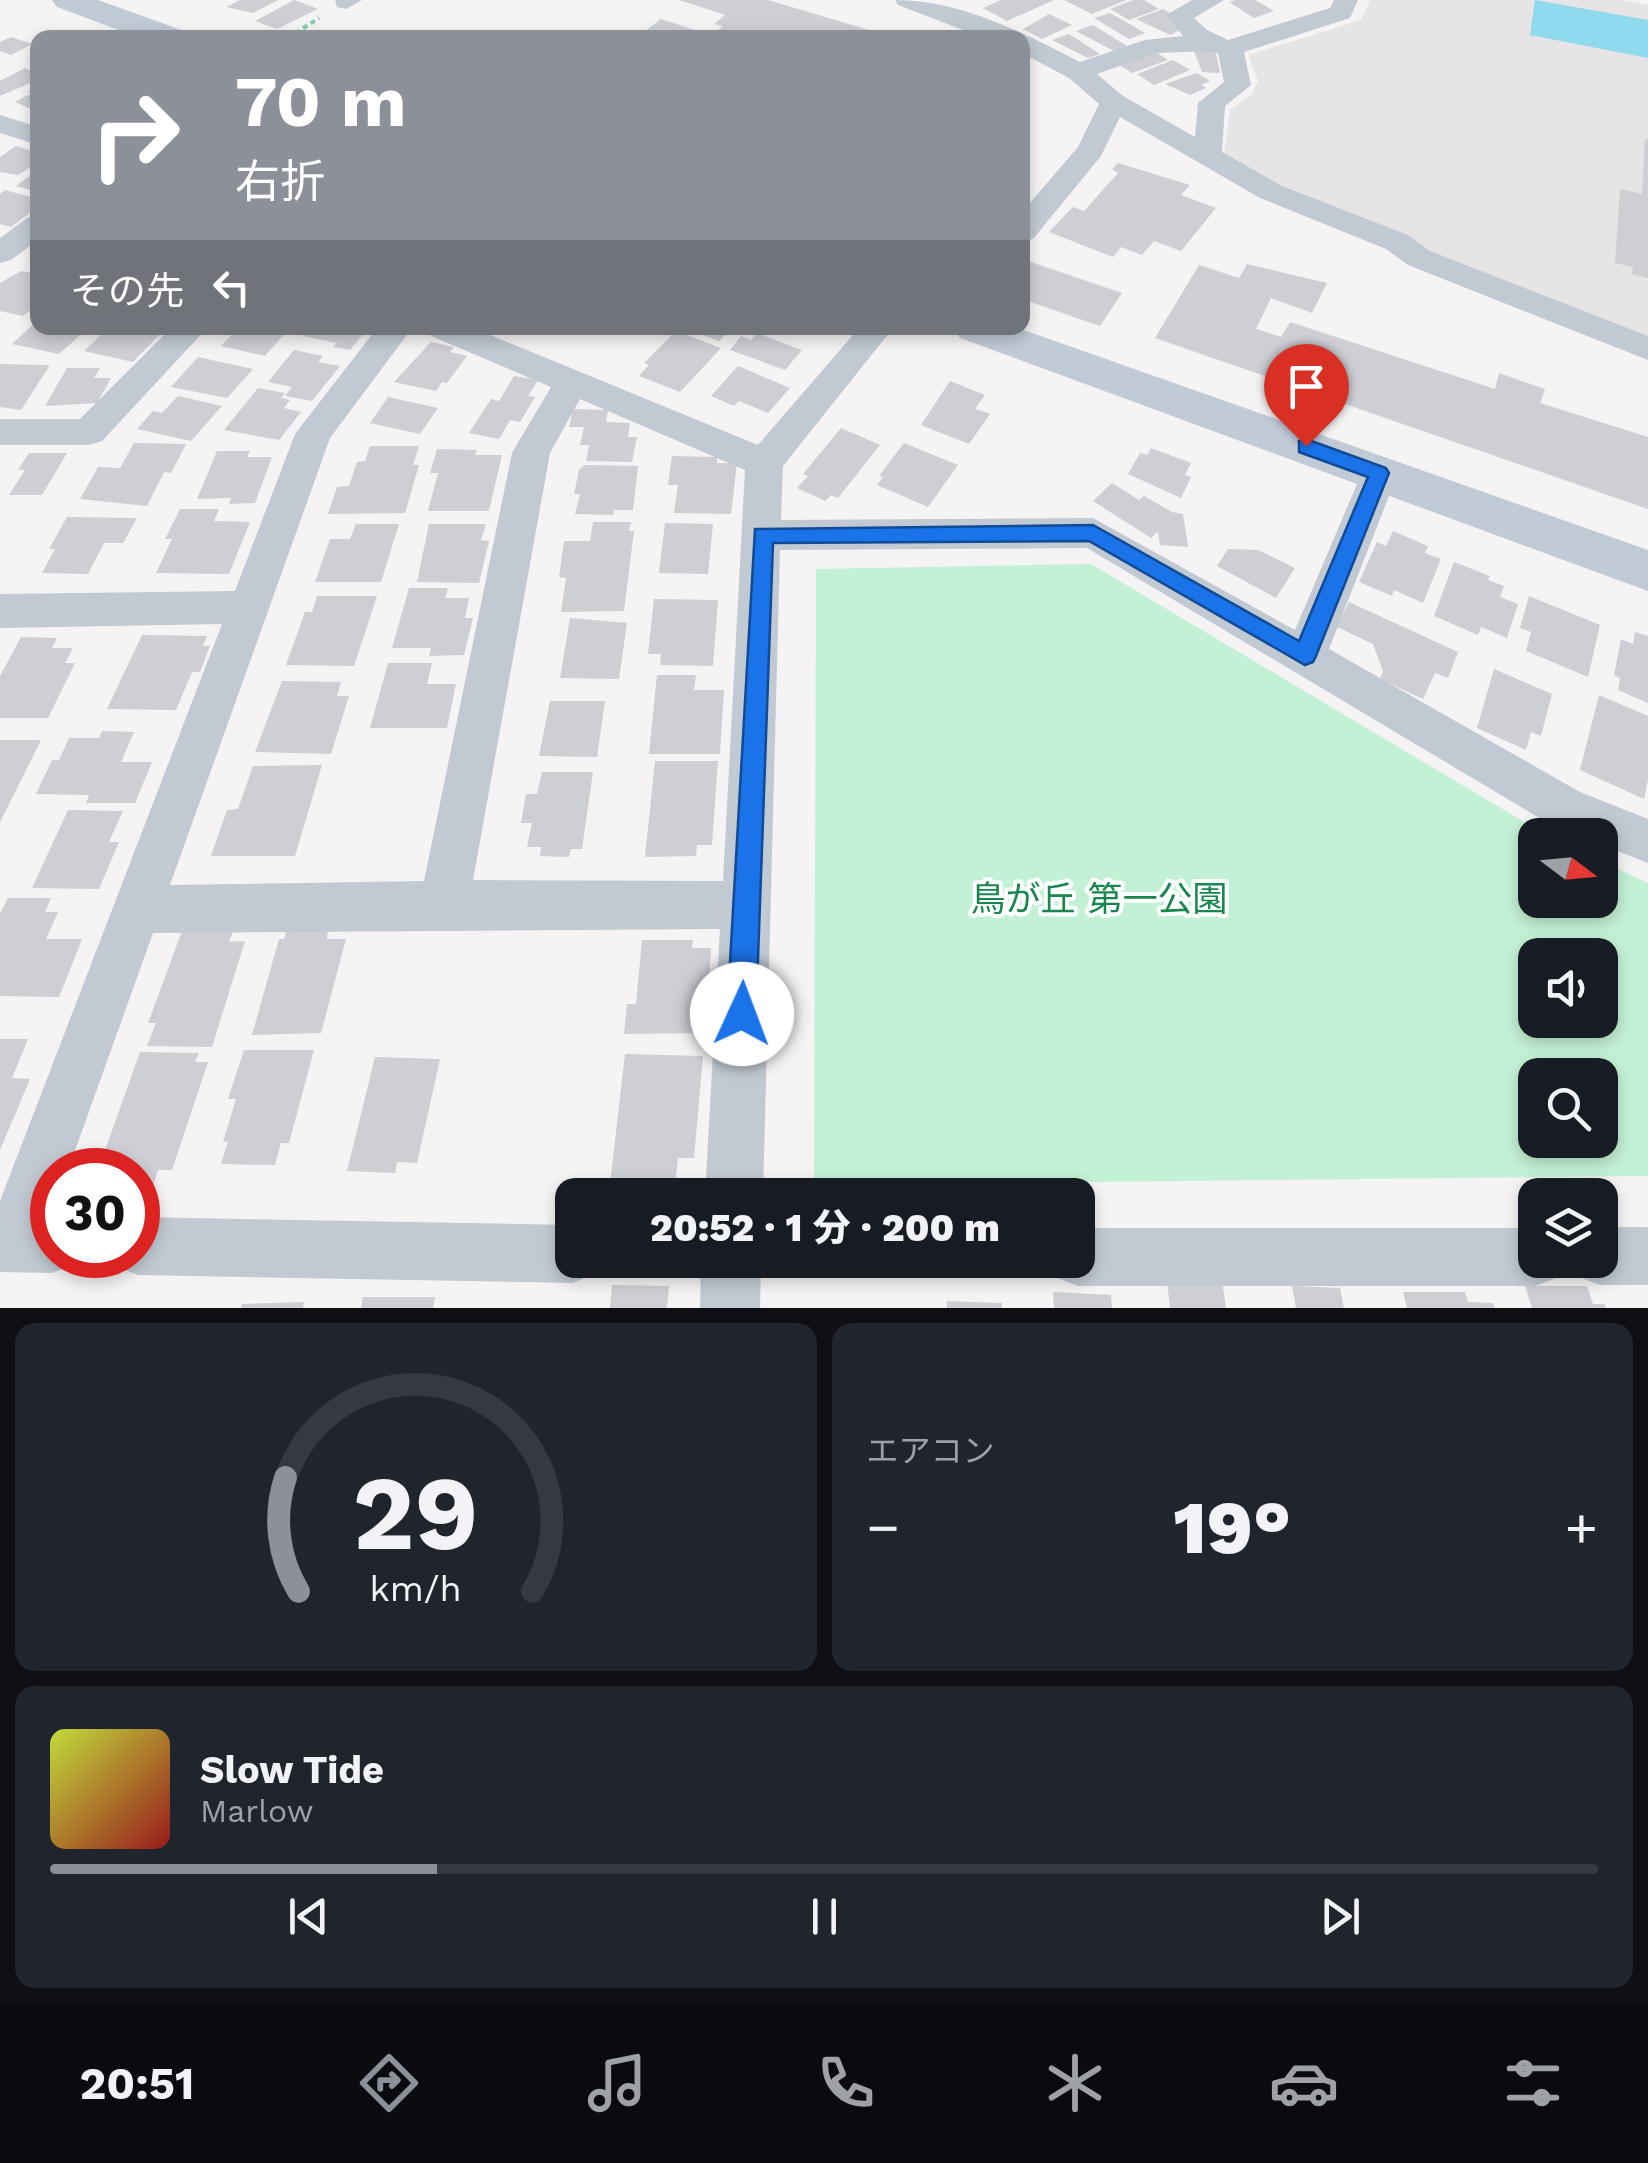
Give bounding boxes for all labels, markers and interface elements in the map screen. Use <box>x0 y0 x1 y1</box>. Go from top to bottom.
text: 70 m <box>235 61 407 143</box>
icon: right <box>70 70 200 200</box>
text: 右折 <box>235 155 325 208</box>
icon: left <box>204 260 259 315</box>
text: その先 <box>70 269 184 313</box>
pin <box>1264 344 1349 447</box>
icon: arrive <box>1279 359 1334 414</box>
north arrow <box>1518 818 1618 918</box>
map controls <box>1518 818 1618 1278</box>
park label: 鳥が丘 第一公園 <box>971 878 1227 920</box>
button: sound <box>1518 938 1618 1038</box>
position arrow <box>690 962 794 1066</box>
button: search <box>1518 1058 1618 1158</box>
speed limit sign: 30 <box>30 1148 160 1278</box>
button: layers <box>1518 1178 1618 1278</box>
text: 20:52 · 1 分 · 200 m <box>650 1206 1000 1250</box>
text: エアコン <box>867 1432 995 1470</box>
text: 29 <box>353 1452 479 1574</box>
text: 19° <box>1173 1483 1291 1571</box>
text: − <box>867 1495 900 1559</box>
text: + <box>1565 1495 1598 1559</box>
text: km/h <box>370 1568 462 1610</box>
text: Slow Tide <box>200 1748 384 1792</box>
text: Marlow <box>200 1792 314 1830</box>
icon: previous <box>281 1889 336 1944</box>
icon: pause <box>797 1889 852 1944</box>
icon: next <box>1313 1889 1368 1944</box>
icon: directions <box>354 2048 424 2118</box>
icon: music <box>582 2048 652 2118</box>
icon: phone <box>811 2048 881 2118</box>
icon: climate <box>1040 2048 1110 2118</box>
icon: car <box>1269 2048 1339 2118</box>
icon: filters <box>1498 2048 1568 2118</box>
text: 20:51 <box>79 2057 195 2110</box>

